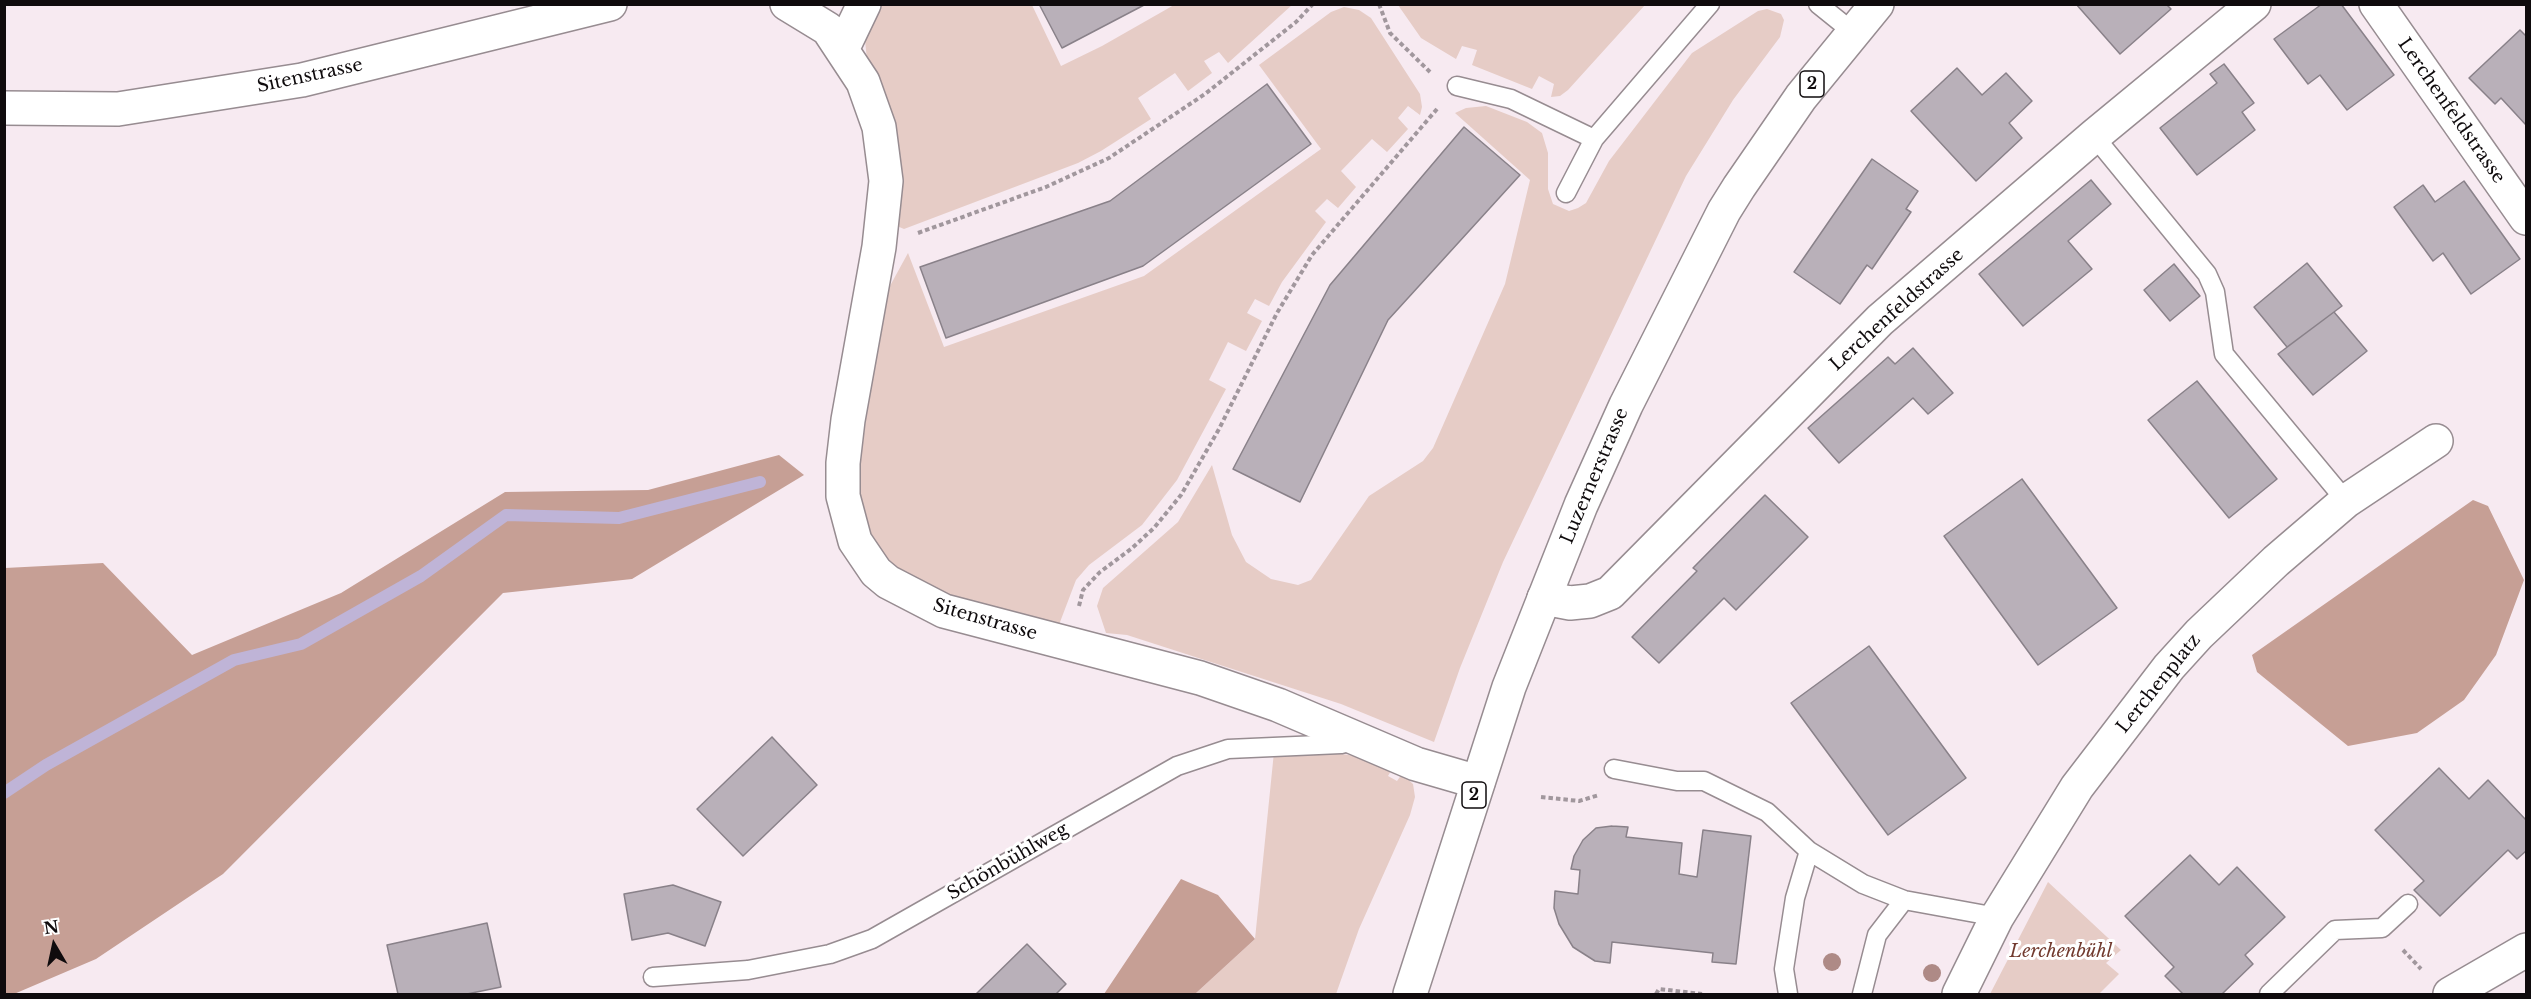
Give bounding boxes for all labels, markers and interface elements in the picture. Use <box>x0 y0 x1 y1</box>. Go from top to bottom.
street label: Lerchenfeldstrasse <box>2393 34 2509 188</box>
street label: Sitenstrasse <box>255 54 365 98</box>
road number: 2 <box>1800 71 1824 97</box>
street label: Lerchenfeldstrasse <box>1826 244 1968 376</box>
street label: Luzernerstrasse <box>1557 405 1633 547</box>
street label: Sitenstrasse <box>930 595 1040 645</box>
street label: Lerchenplatz <box>2112 630 2206 738</box>
road number: 2 <box>1462 782 1486 808</box>
street label: Schönbühlweg <box>944 819 1072 905</box>
north arrow <box>24 915 84 975</box>
text: N <box>42 916 60 938</box>
park label: Lerchenbühl <box>2010 941 2112 963</box>

